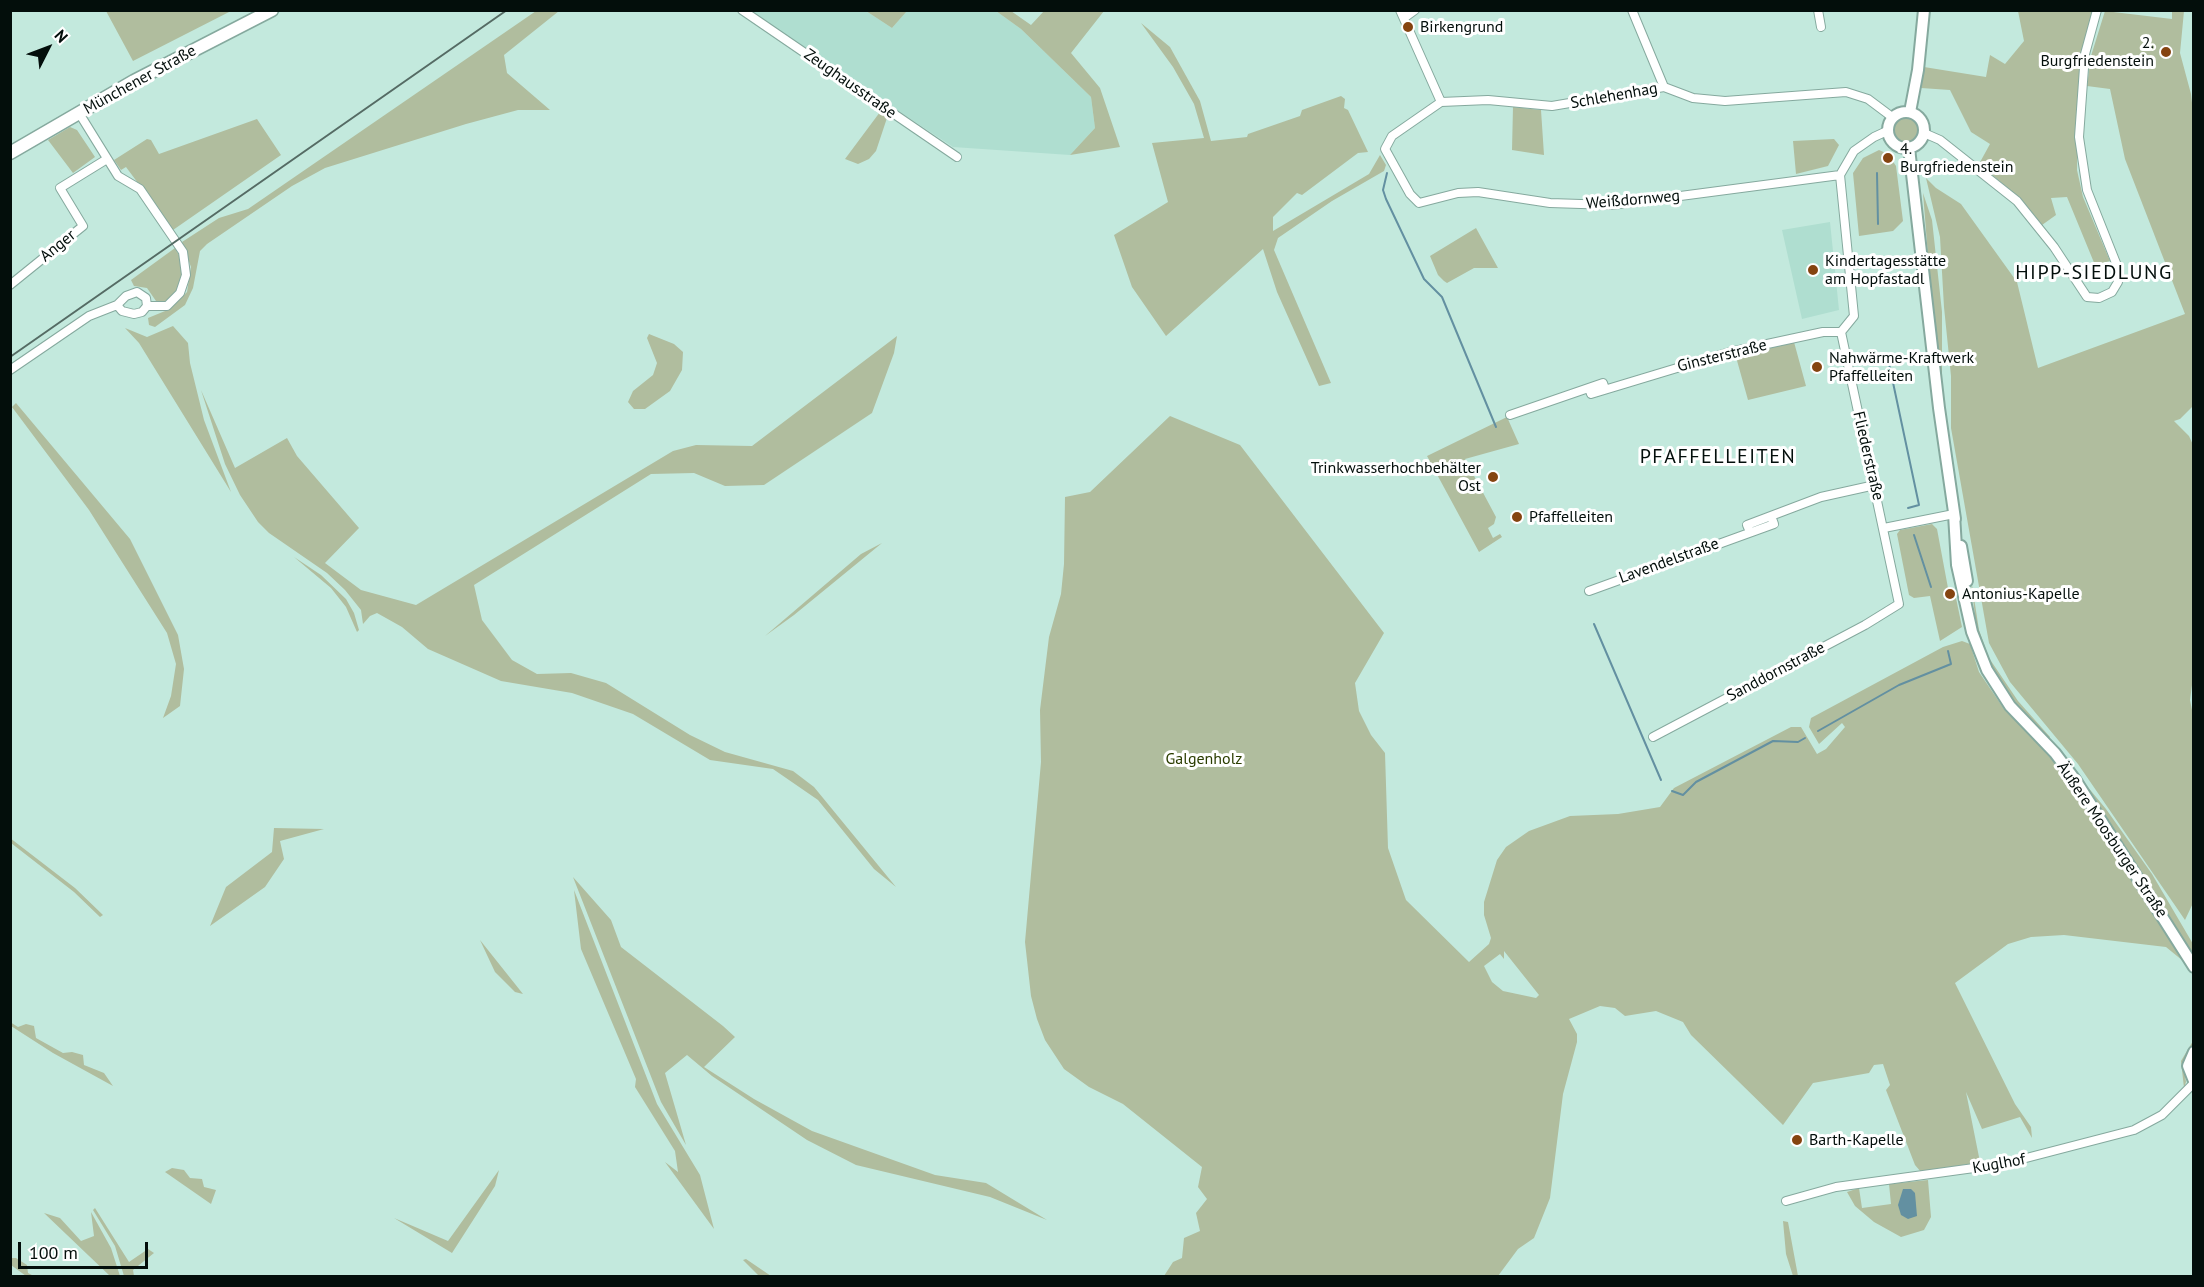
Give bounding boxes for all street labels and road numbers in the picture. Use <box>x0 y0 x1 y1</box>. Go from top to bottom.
street label: Münchener Straße <box>80 41 200 119</box>
street label: Zeughausstraße <box>800 45 900 123</box>
street label: Schlehenhag <box>1569 79 1659 113</box>
street label: Weißdornweg <box>1585 186 1681 214</box>
street label: Anger <box>36 226 80 266</box>
street label: Ginsterstraße <box>1675 336 1769 376</box>
street label: Fliederstraße <box>1848 410 1888 502</box>
street label: Lavendelstraße <box>1616 534 1722 588</box>
street label: Sanddornstraße <box>1724 638 1828 706</box>
street label: Äußere Moosburger Straße <box>2053 758 2171 922</box>
street label: Kuglhof <box>1971 1150 2027 1178</box>

